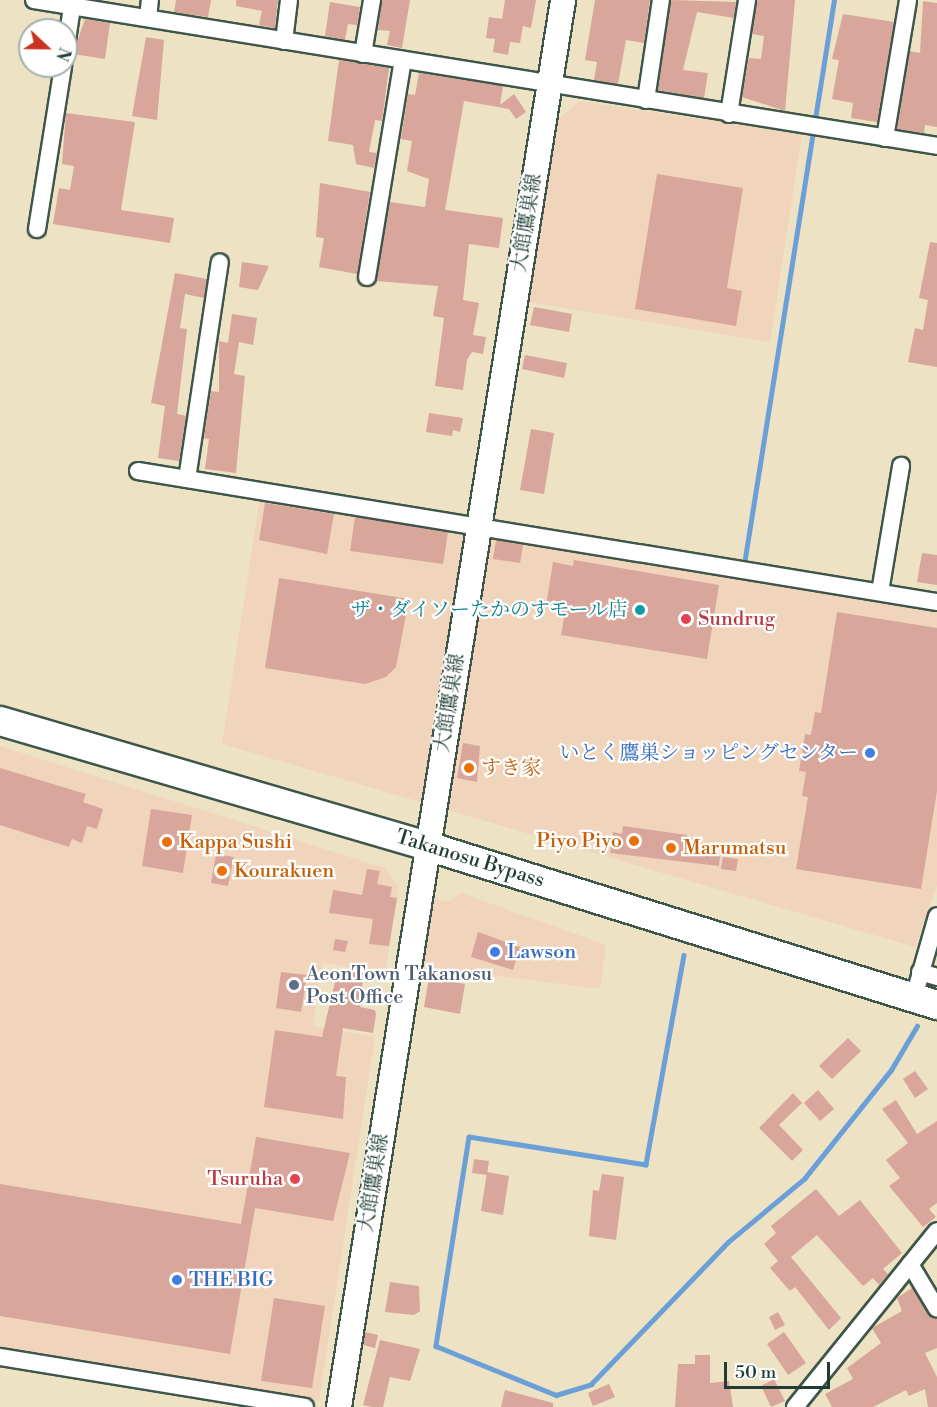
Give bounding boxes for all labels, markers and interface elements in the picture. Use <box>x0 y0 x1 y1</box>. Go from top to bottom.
north arrow <box>18 18 78 78</box>
text: N <box>51 44 74 64</box>
street label: 大館鷹巣線 <box>507 172 547 274</box>
place label: ザ・ダイソーたかのすモール店 <box>349 598 628 622</box>
marker: ザ・ダイソーたかのすモール店 <box>633 603 647 617</box>
place label: Sundrug <box>698 607 775 631</box>
marker: Sundrug <box>679 612 693 626</box>
street label: 大館鷹巣線 <box>430 652 470 754</box>
place label: いとく鷹巣ショッピングセンター <box>558 741 858 765</box>
marker: いとく鷹巣ショッピングセンター <box>863 746 877 760</box>
place label: すき家 <box>481 756 541 780</box>
marker: すき家 <box>462 761 476 775</box>
street label: Takanosu Bypass <box>393 825 547 893</box>
place label: Piyo Piyo <box>536 829 622 853</box>
place label: Kappa Sushi <box>179 830 292 854</box>
marker: Piyo Piyo <box>627 834 641 848</box>
marker: Kappa Sushi <box>160 835 174 849</box>
place label: Marumatsu <box>683 836 786 860</box>
marker: Marumatsu <box>664 841 678 855</box>
place label: Kourakuen <box>234 859 334 883</box>
marker: Kourakuen <box>215 864 229 878</box>
place label: Lawson <box>507 940 576 964</box>
marker: Lawson <box>488 945 502 959</box>
place label: AeonTown Takanosu Post Office <box>306 962 492 1009</box>
marker: AeonTown Takanosu Post Office <box>287 978 301 992</box>
street label: 大館鷹巣線 <box>354 1132 394 1234</box>
place label: Tsuruha <box>207 1167 283 1191</box>
marker: Tsuruha <box>288 1172 302 1186</box>
place label: THE BIG <box>189 1268 273 1292</box>
marker: THE BIG <box>170 1273 184 1287</box>
scale bar <box>727 1350 834 1388</box>
text: 50 m <box>735 1361 776 1384</box>

